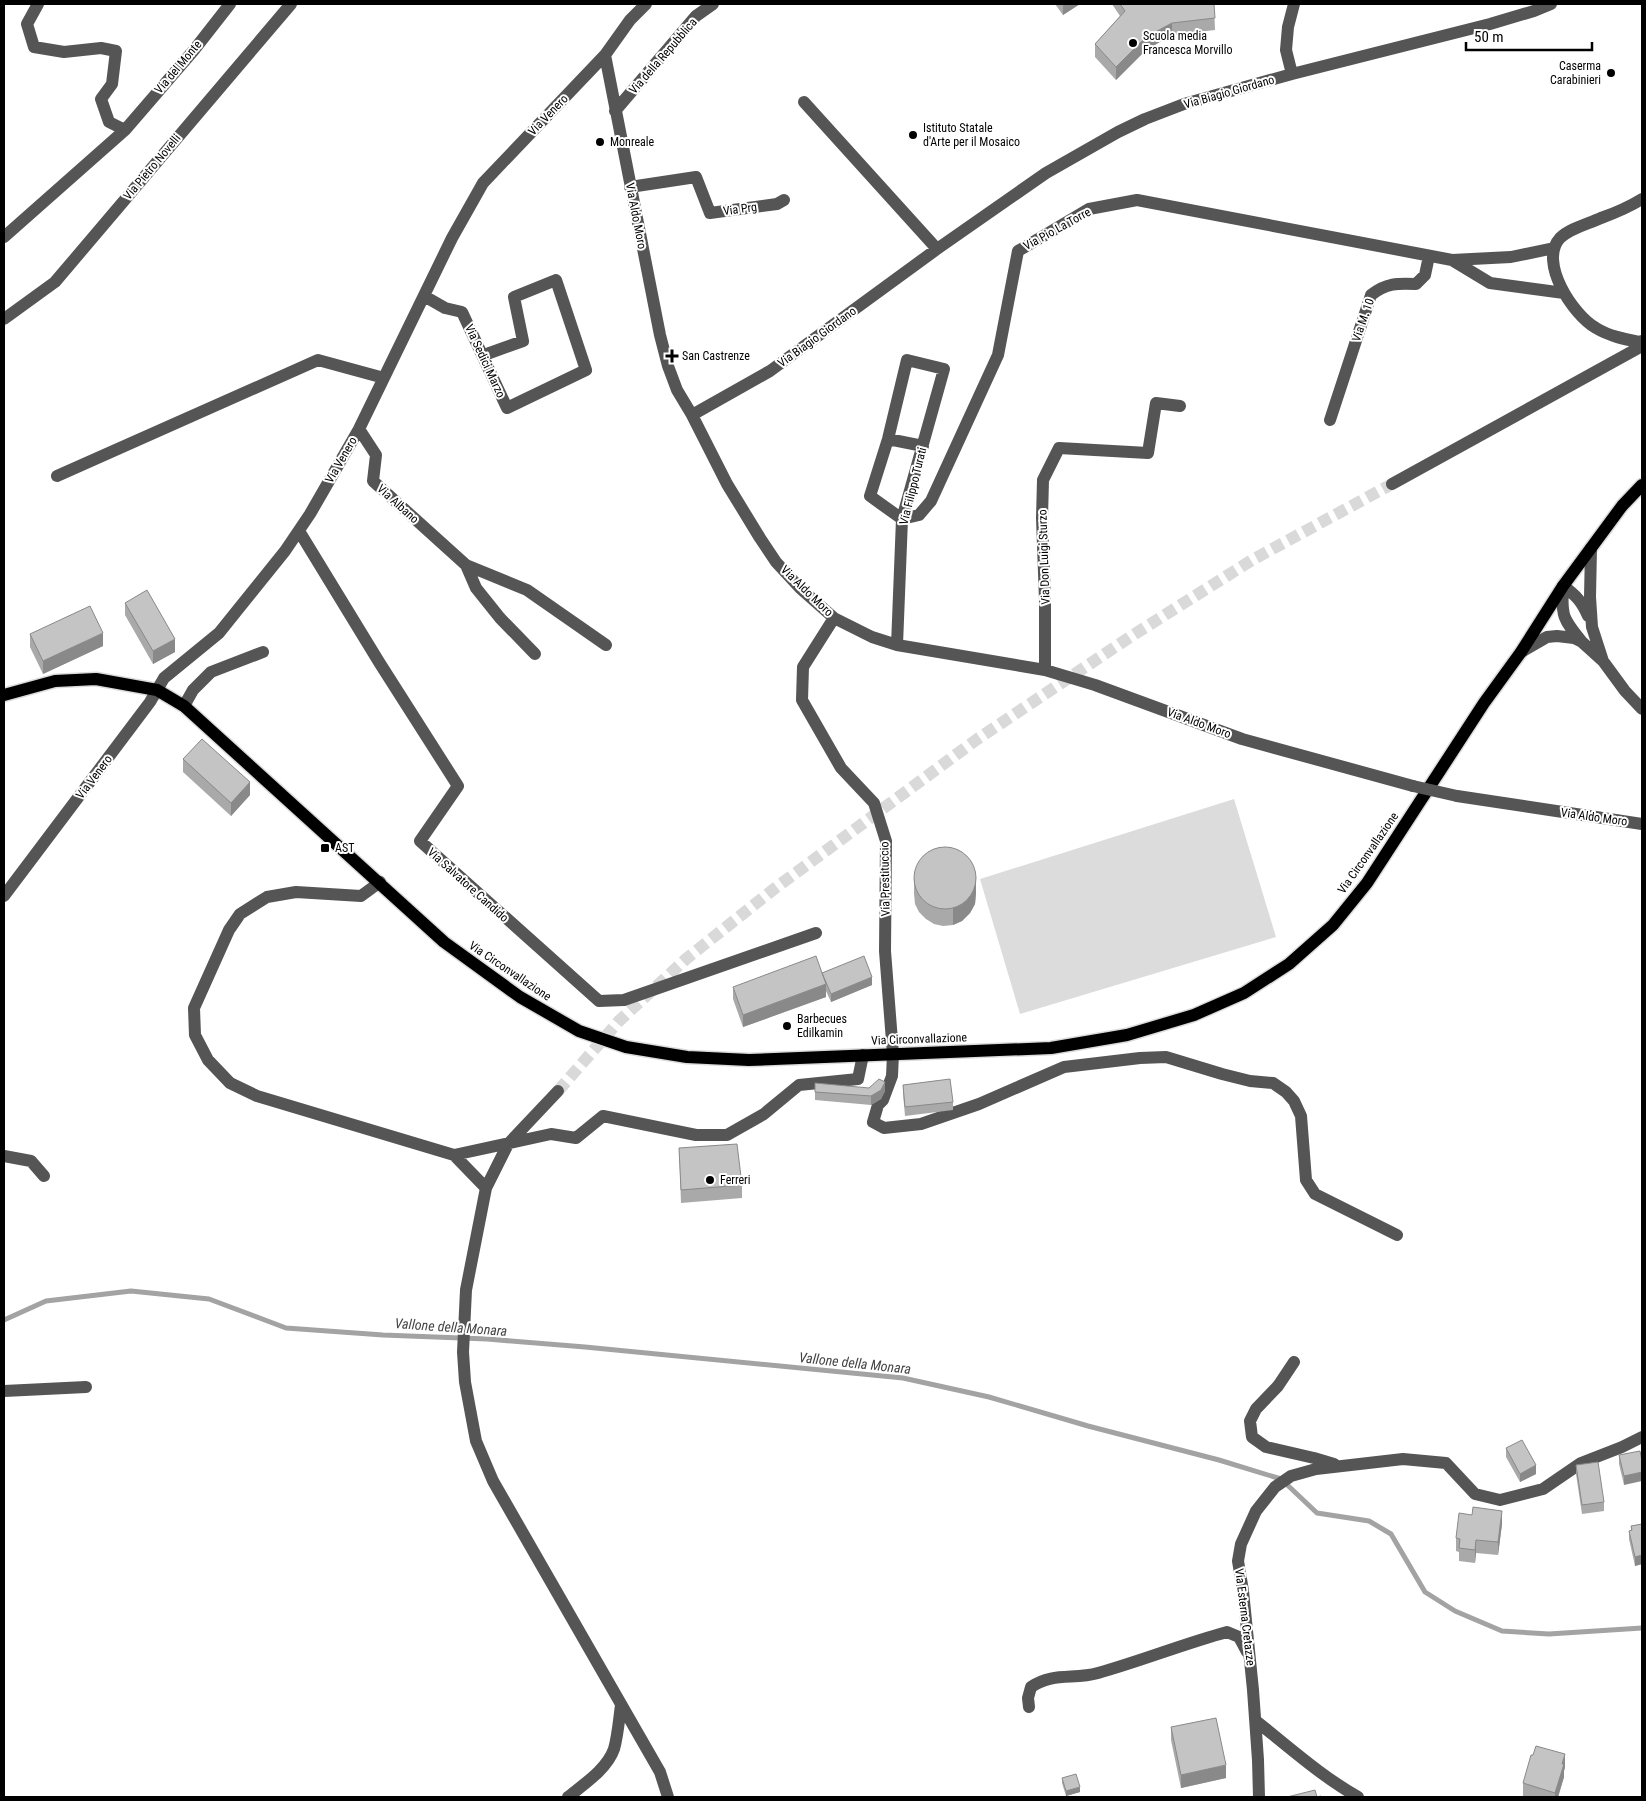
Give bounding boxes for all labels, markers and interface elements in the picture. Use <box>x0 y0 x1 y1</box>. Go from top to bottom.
street label: Via della Repubblica <box>626 15 700 97</box>
scale bar <box>1466 20 1592 52</box>
text: 50 m <box>1474 28 1504 46</box>
place label: Scuola media Francesca Morvillo <box>1143 29 1233 57</box>
street label: Via del Monte <box>152 37 205 96</box>
marker: Scuola media Francesca Morvillo <box>1127 37 1139 49</box>
place label: Caserma Carabinieri <box>1550 59 1601 87</box>
marker: Caserma Carabinieri <box>1605 67 1617 79</box>
street label: Via Biagio Giordano <box>1182 72 1276 112</box>
street label: Via Venero <box>525 92 571 138</box>
place label: Istituto Statale d'Arte per il Mosaico <box>923 121 1020 149</box>
marker: Istituto Statale d'Arte per il Mosaico <box>907 129 919 141</box>
street label: Via Pietro Novelli <box>121 131 183 203</box>
place label: Monreale <box>610 135 655 149</box>
marker: Monreale <box>594 136 606 148</box>
street label: Via Aldo Moro <box>623 182 649 250</box>
street label: Via Prg <box>722 200 758 218</box>
street label: Via Pio La Torre <box>1021 205 1093 253</box>
street label: Via M. 10 <box>1349 296 1377 343</box>
street label: Via Biagio Giordano <box>775 304 859 370</box>
street label: Via Sedici Marzo <box>462 322 508 400</box>
place label: San Castrenze <box>682 349 750 363</box>
marker: San Castrenze <box>666 350 678 362</box>
street label: Via Venero <box>322 434 360 486</box>
street label: Via Filippo Turati <box>897 446 929 526</box>
street label: Via Albano <box>374 482 422 526</box>
street label: Via Don Luigi Sturzo <box>1035 509 1053 605</box>
street label: Via Aldo Moro <box>778 563 836 619</box>
street label: Via Aldo Moro <box>1165 705 1233 741</box>
street label: Via Venero <box>73 752 115 802</box>
street label: Via Aldo Moro <box>1560 805 1628 829</box>
street label: Via Circonvallazione <box>1335 809 1401 896</box>
place label: AST <box>335 841 354 855</box>
street label: Via Prestituccio <box>877 841 893 917</box>
marker: AST <box>319 842 331 854</box>
street label: Via Salvatore Candido <box>425 845 511 925</box>
street label: Via Circonvallazione <box>466 938 554 1004</box>
place label: Barbecues Edilkamin <box>797 1012 847 1040</box>
marker: Barbecues Edilkamin <box>781 1020 793 1032</box>
street label: Via Circonvallazione <box>871 1030 968 1048</box>
place label: Ferreri <box>720 1173 751 1187</box>
marker: Ferreri <box>704 1174 716 1186</box>
water label: Vallone della Monara <box>394 1315 508 1339</box>
water label: Vallone della Monara <box>798 1349 912 1377</box>
street label: Via Esterna Cretazze <box>1232 1568 1258 1667</box>

